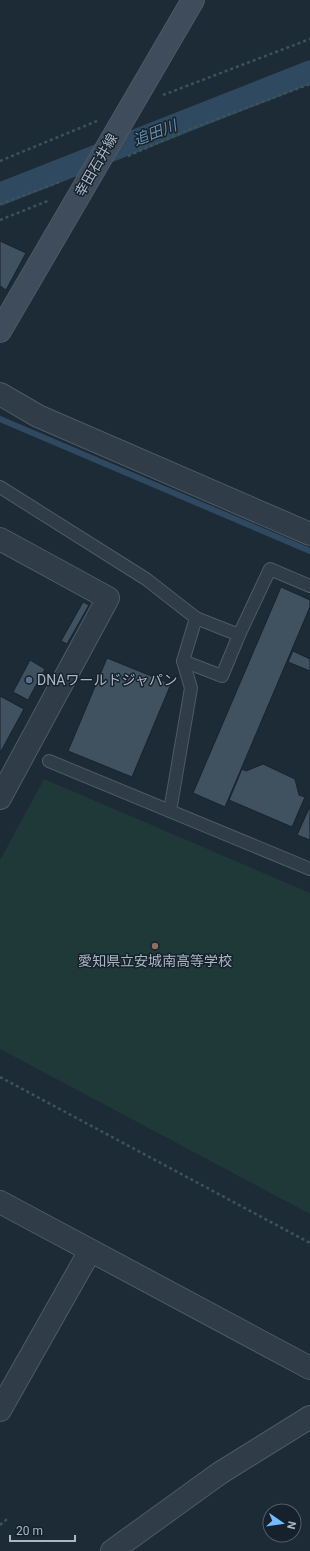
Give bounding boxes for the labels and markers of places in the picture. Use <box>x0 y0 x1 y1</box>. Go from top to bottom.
place label: DNAワールドジャパン <box>37 672 177 688</box>
marker: DNAワールドジャパン <box>24 675 34 685</box>
marker: 愛知県立安城南高等学校 <box>150 941 160 951</box>
place label: 愛知県立安城南高等学校 <box>78 953 232 969</box>

